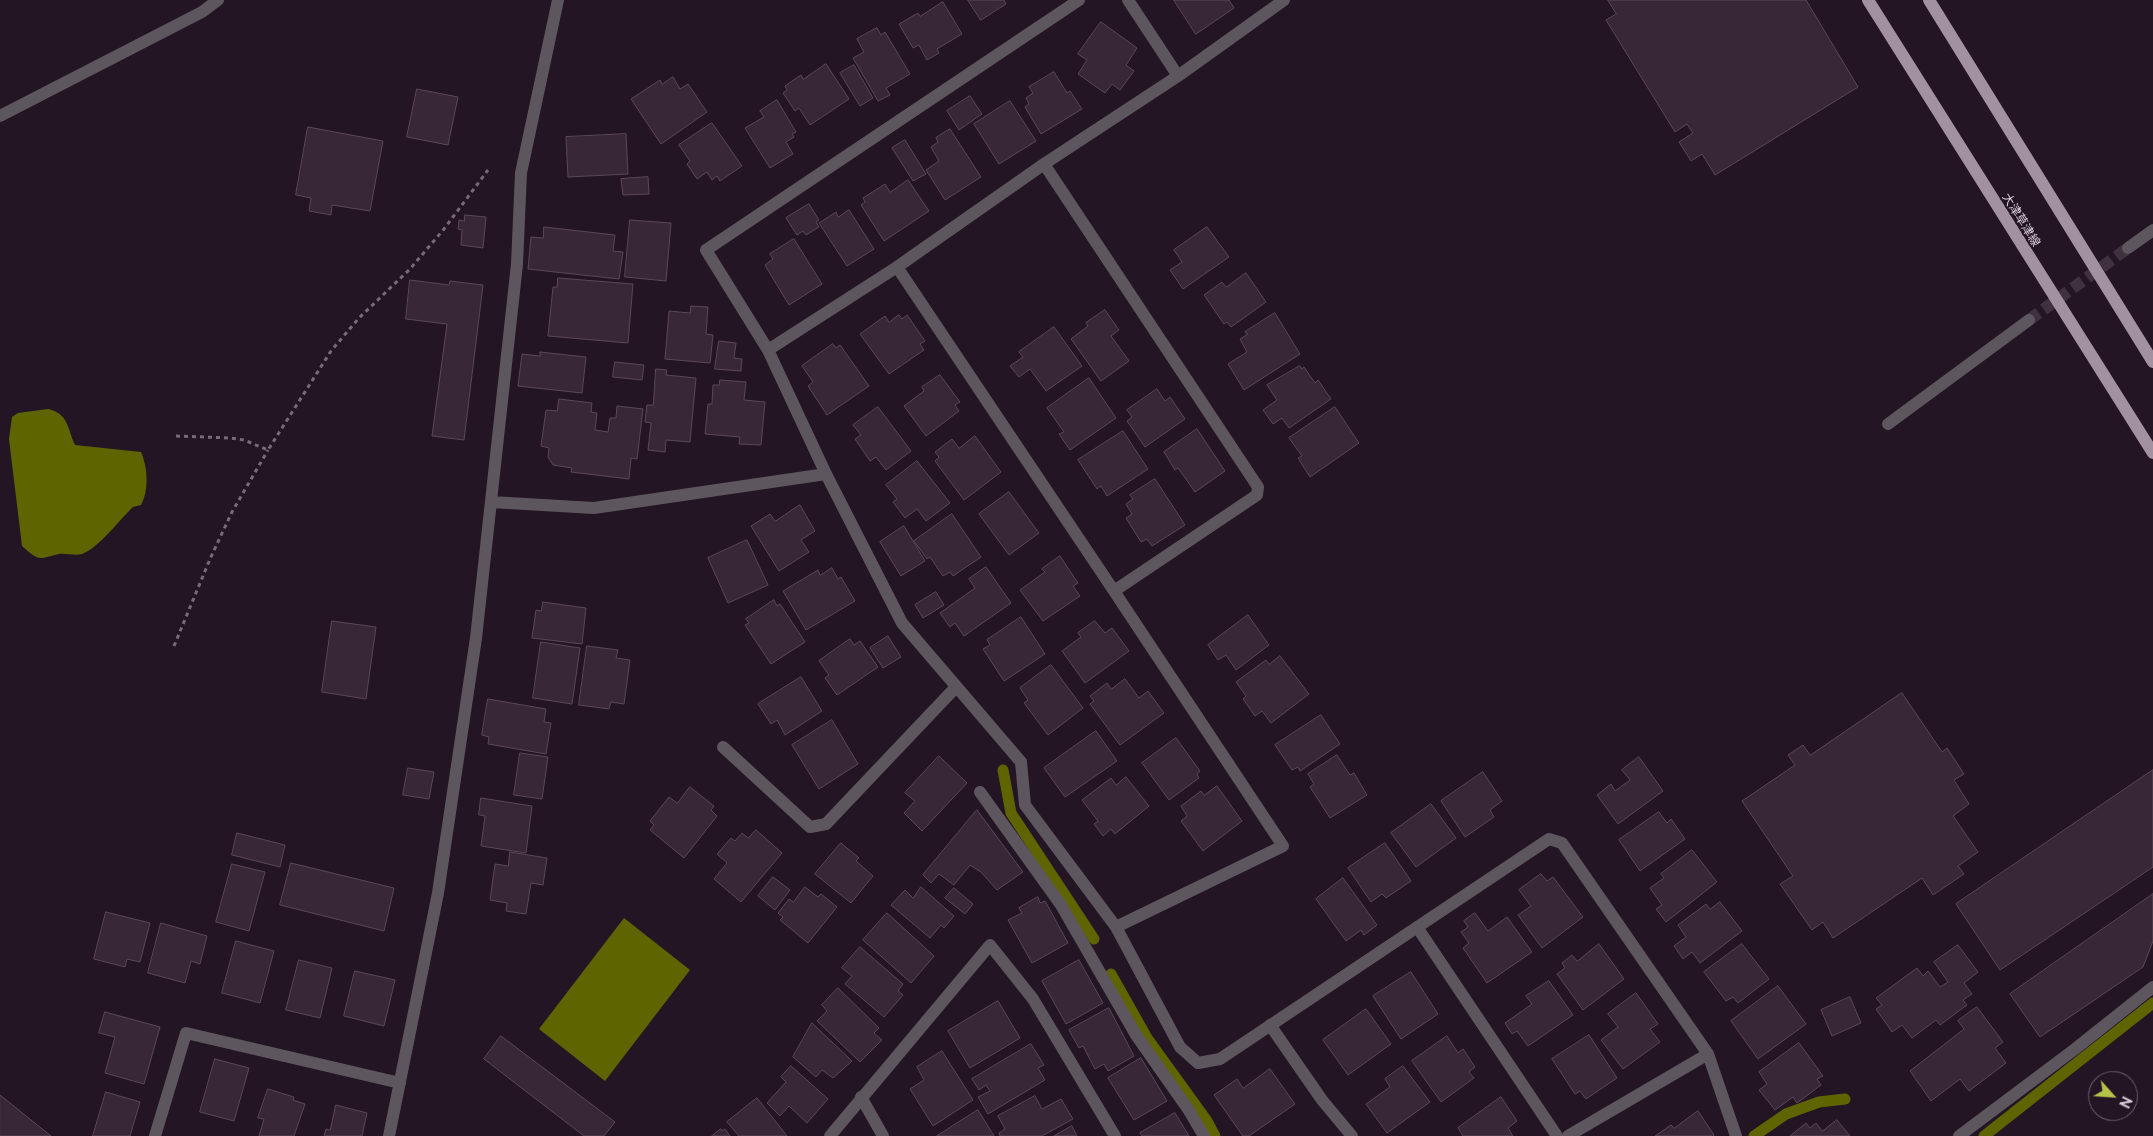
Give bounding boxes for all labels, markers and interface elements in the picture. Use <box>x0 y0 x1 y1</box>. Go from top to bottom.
street label: 大津草津線 <box>1999 191 2043 249</box>
north arrow <box>2088 1071 2138 1121</box>
text: N <box>2116 1094 2135 1110</box>

